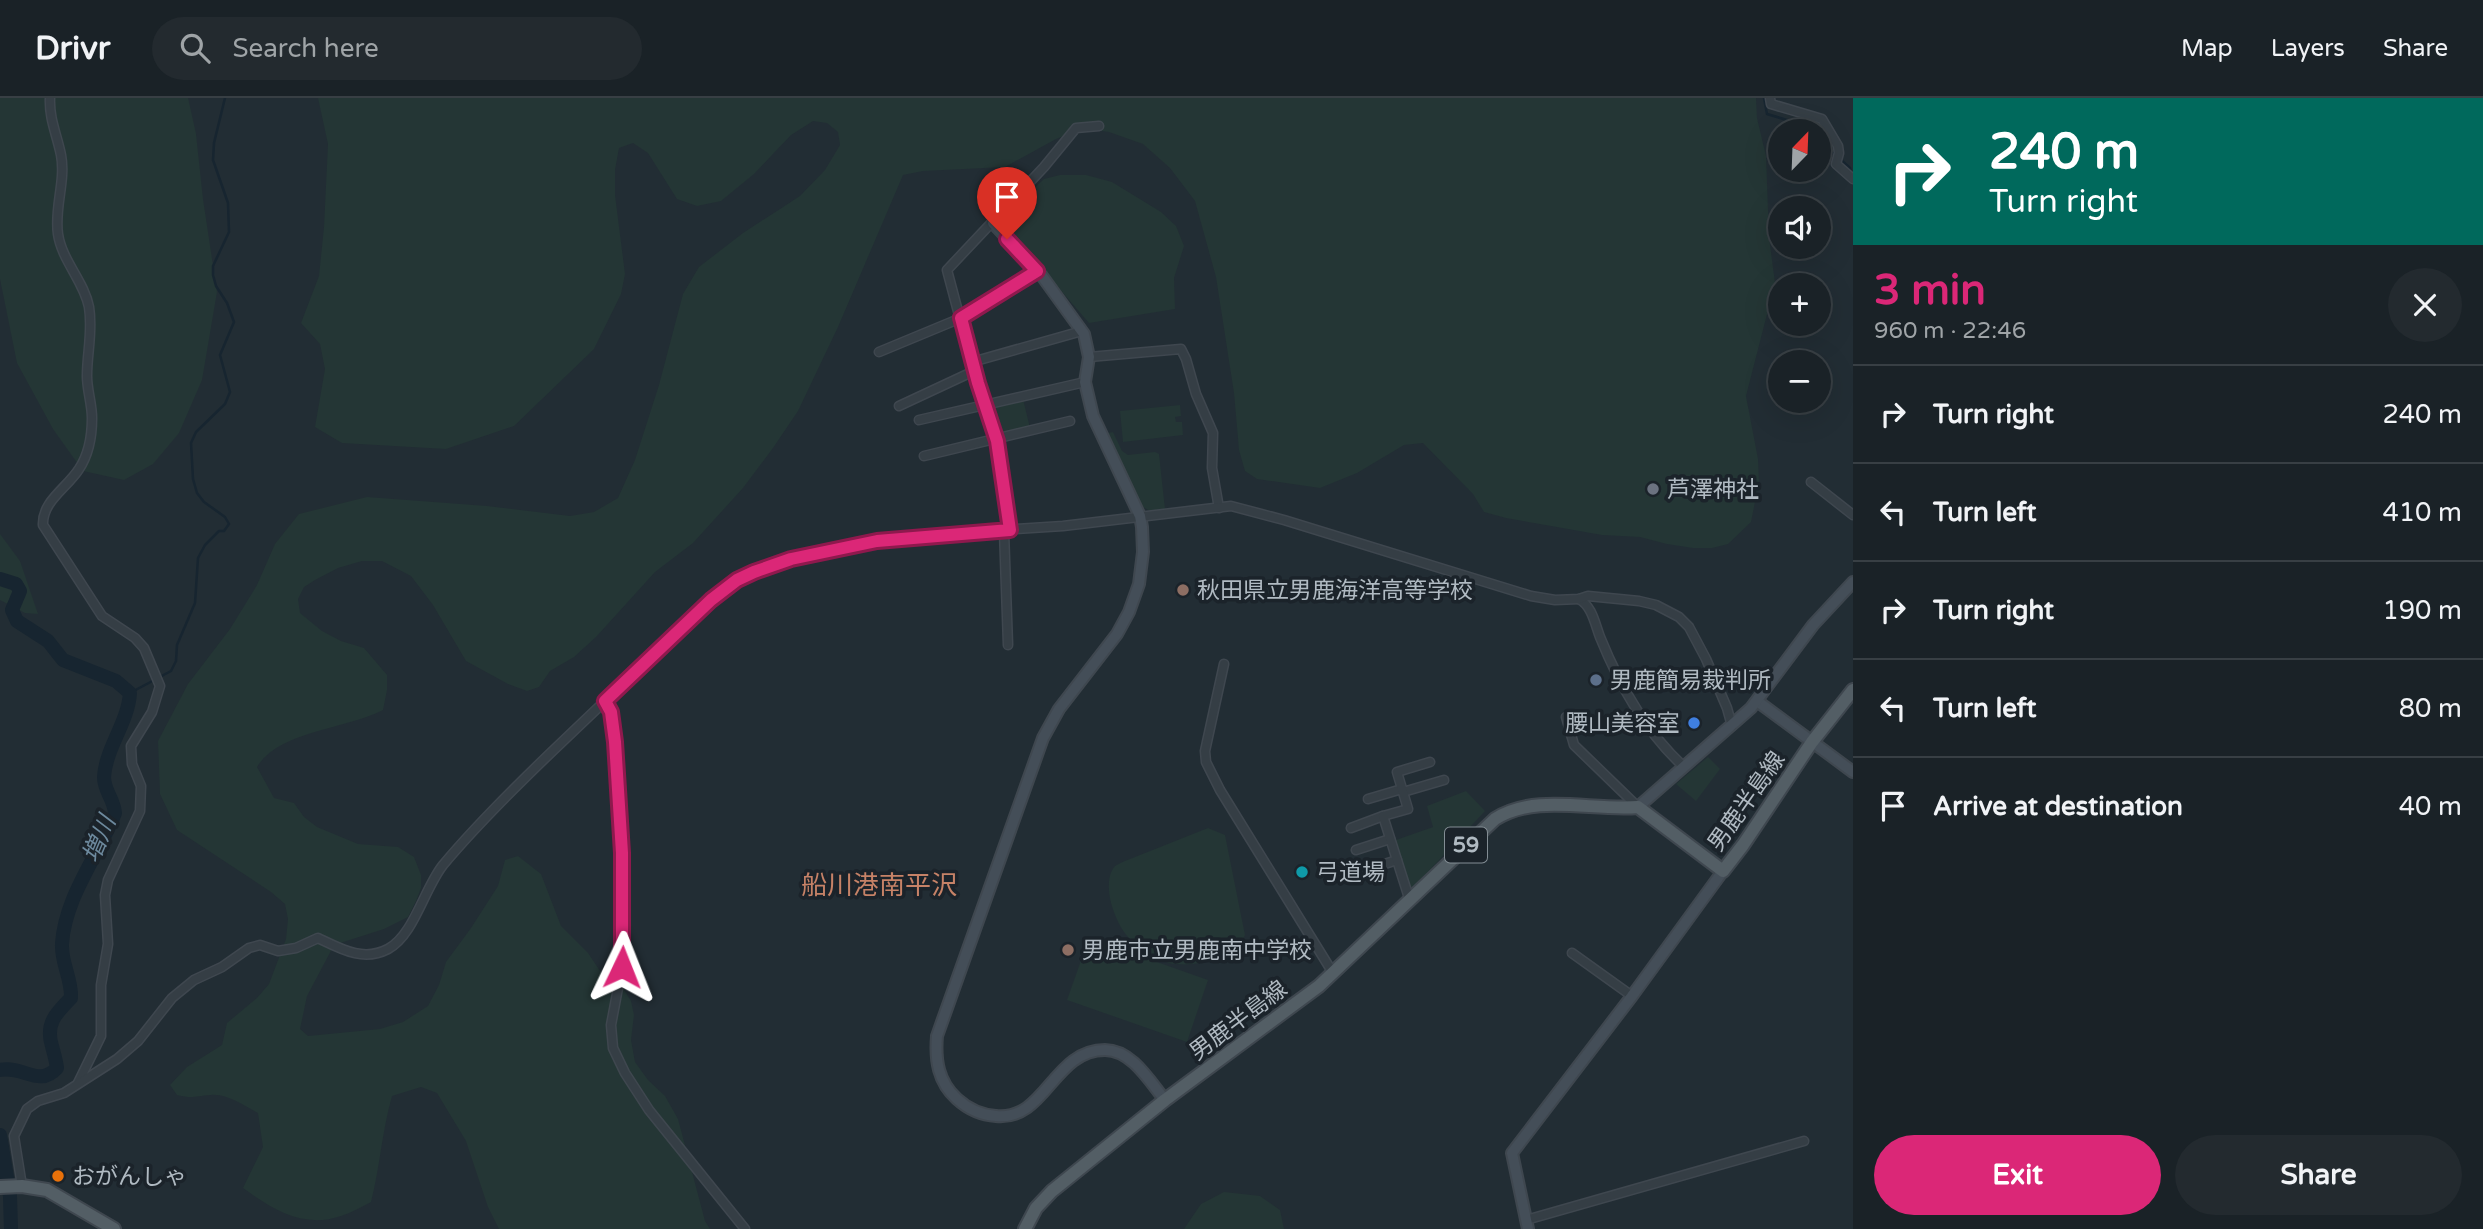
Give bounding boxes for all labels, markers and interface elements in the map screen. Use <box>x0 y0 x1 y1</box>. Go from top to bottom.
search box <box>152 17 642 80</box>
text: Drivr <box>35 29 110 68</box>
icon: search <box>176 29 214 67</box>
text: Search here <box>232 33 379 64</box>
text: Map <box>2181 34 2233 63</box>
text: Layers <box>2271 34 2345 63</box>
text: Share <box>2383 34 2448 63</box>
north arrow <box>1768 119 1830 182</box>
map controls <box>1768 119 1831 413</box>
text: 240 m <box>1989 123 2139 182</box>
icon: right <box>1874 126 1965 217</box>
pin <box>977 167 1037 239</box>
icon: arrive <box>988 178 1026 216</box>
text: Turn right <box>1989 183 2138 221</box>
button: sound <box>1768 196 1831 259</box>
text: 3 min <box>1874 265 1986 316</box>
button: close <box>2388 268 2462 342</box>
button: + <box>1768 273 1831 336</box>
text: 960 m · 22:46 <box>1874 317 2026 345</box>
button: − <box>1768 350 1831 413</box>
icon: right <box>1874 395 1912 433</box>
text: Turn right <box>1933 399 2054 430</box>
text: 240 m <box>2382 399 2462 430</box>
place label: 芦澤神社 <box>1667 476 1759 504</box>
marker: 芦澤神社 <box>1645 481 1661 497</box>
icon: left <box>1874 493 1912 531</box>
text: Turn left <box>1933 497 2036 528</box>
text: 410 m <box>2382 497 2462 528</box>
place label: 秋田県立男鹿海洋高等学校 <box>1197 577 1473 605</box>
marker: 秋田県立男鹿海洋高等学校 <box>1175 582 1191 598</box>
icon: right <box>1874 591 1912 629</box>
text: Turn right <box>1933 595 2054 626</box>
text: 190 m <box>2382 595 2462 626</box>
place label: 男鹿簡易裁判所 <box>1610 667 1771 695</box>
marker: 男鹿簡易裁判所 <box>1588 672 1604 688</box>
icon: left <box>1874 689 1912 727</box>
text: Turn left <box>1933 693 2036 724</box>
text: 80 m <box>2399 693 2462 724</box>
place label: 腰山美容室 <box>1565 710 1680 738</box>
marker: 腰山美容室 <box>1686 715 1702 731</box>
street label: 男鹿半島線 <box>1702 746 1791 857</box>
icon: arrive <box>1874 787 1912 825</box>
text: Arrive at destination <box>1933 791 2183 822</box>
text: 40 m <box>2399 791 2462 822</box>
water label: 増川 <box>77 809 123 867</box>
road number: 59 <box>1445 828 1487 862</box>
place label: 弓道場 <box>1316 859 1385 887</box>
marker: 弓道場 <box>1294 864 1310 880</box>
district label: 船川港南平沢 <box>801 870 957 901</box>
position arrow <box>585 930 659 1004</box>
place label: 男鹿市立男鹿南中学校 <box>1082 937 1312 965</box>
marker: 男鹿市立男鹿南中学校 <box>1060 942 1076 958</box>
street label: 男鹿半島線 <box>1184 975 1293 1067</box>
button: Exit <box>1874 1135 2161 1215</box>
button: Share <box>2175 1135 2462 1215</box>
place label: おがんしゃ <box>72 1163 187 1191</box>
marker: おがんしゃ <box>50 1168 66 1184</box>

